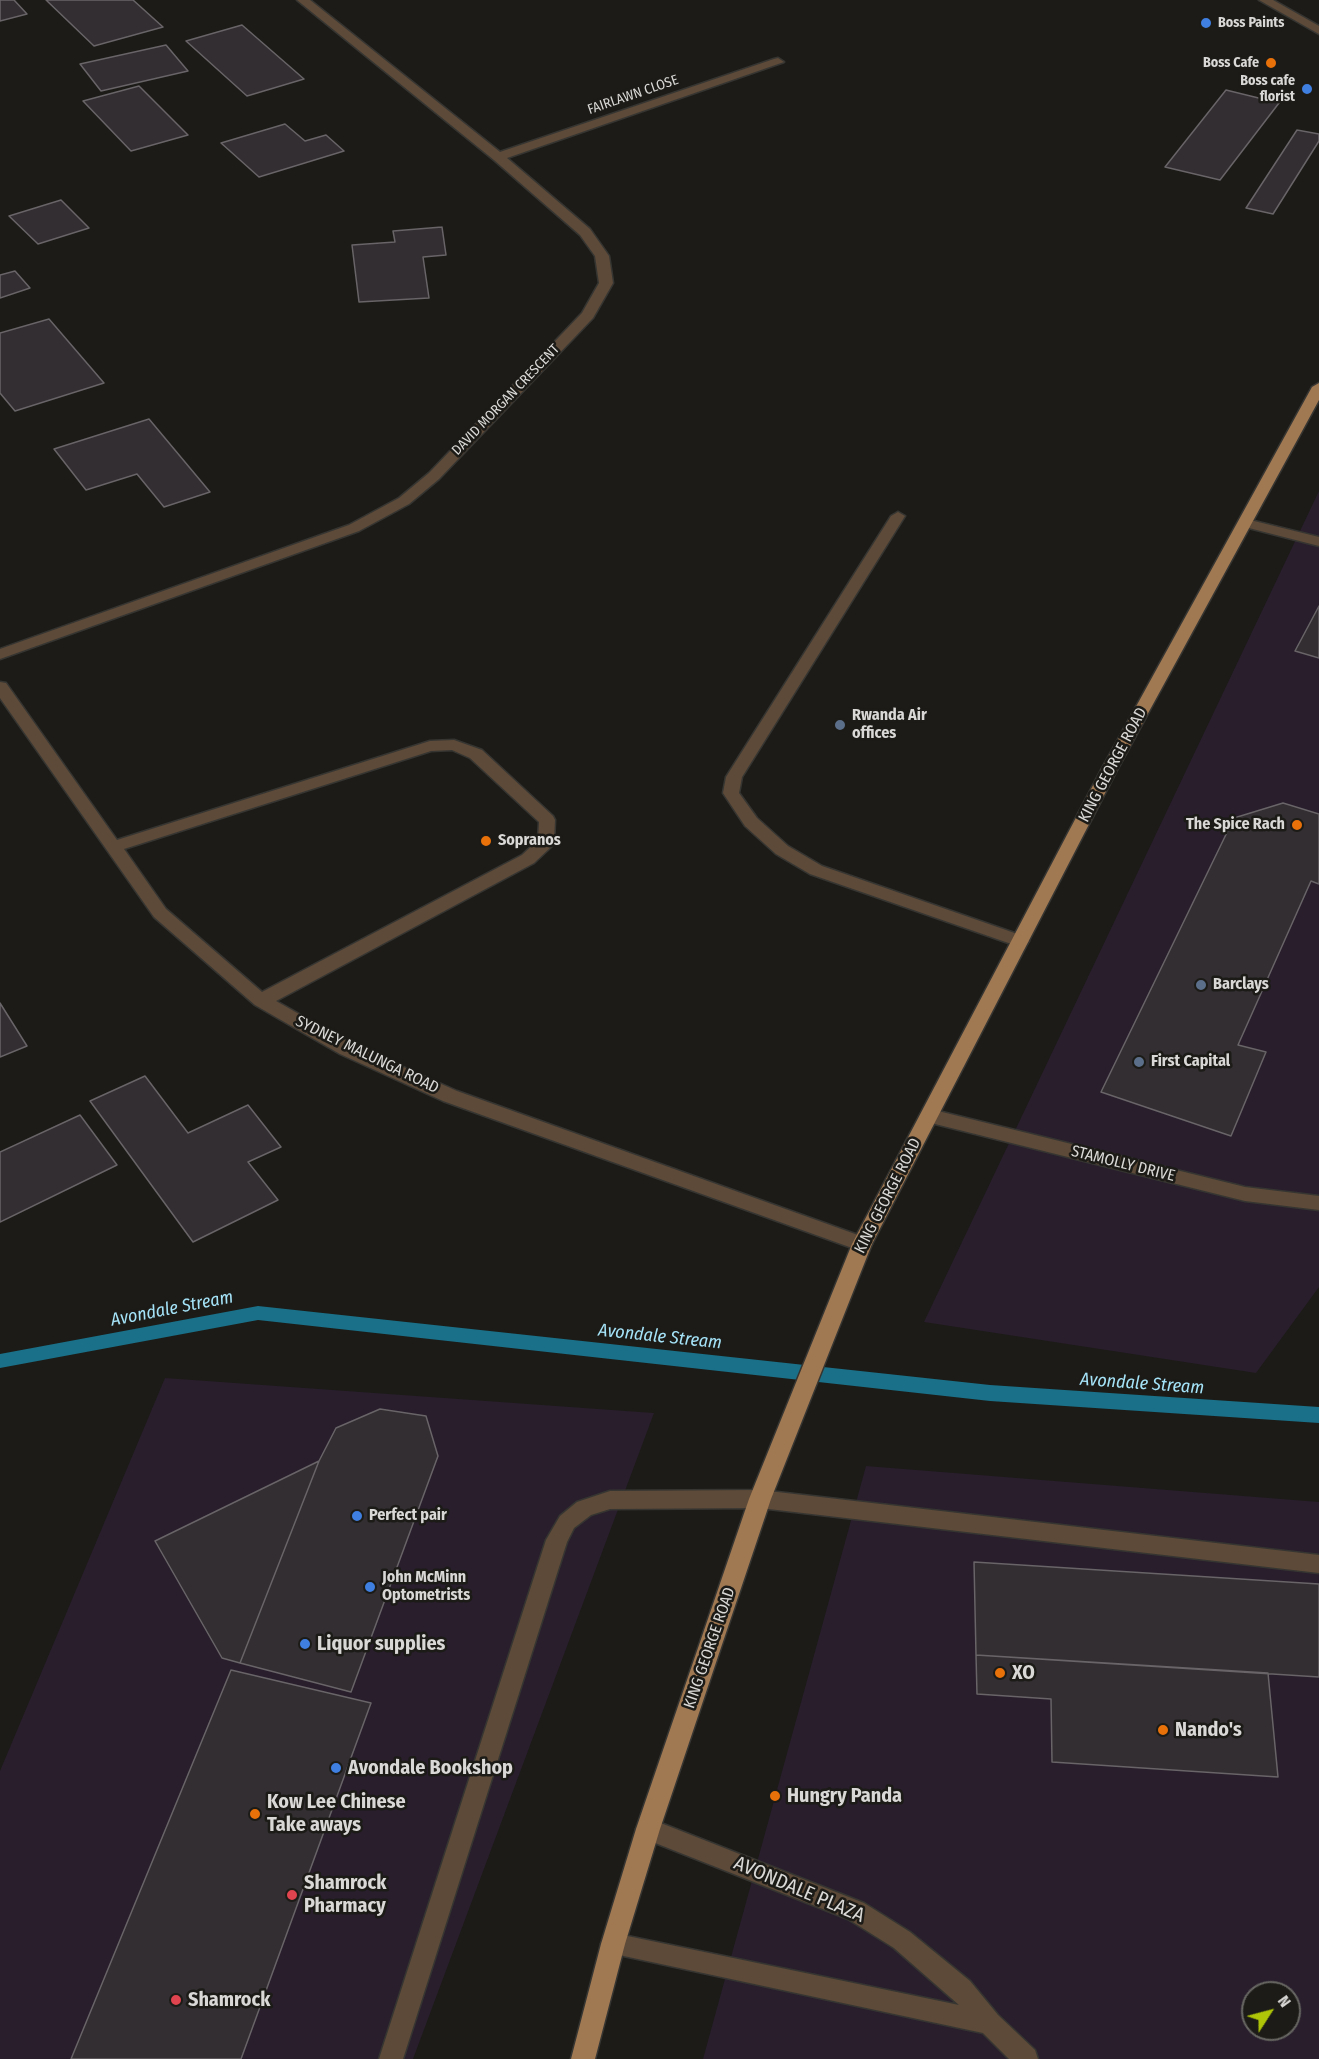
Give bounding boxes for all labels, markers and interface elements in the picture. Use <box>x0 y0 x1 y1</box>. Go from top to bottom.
place label: Boss Paints <box>1218 15 1284 31</box>
marker: Boss Paints <box>1199 16 1213 30</box>
place label: Boss Cafe <box>1203 55 1259 71</box>
marker: Boss Cafe <box>1264 56 1278 70</box>
street label: FAIRLAWN CLOSE <box>585 72 681 118</box>
place label: Boss cafe florist <box>1240 73 1295 106</box>
marker: Boss cafe florist <box>1300 82 1314 96</box>
street label: DAVID MORGAN CRESCENT <box>449 341 563 459</box>
street label: KING GEORGE ROAD <box>1075 704 1151 826</box>
place label: Rwanda Air offices <box>852 706 927 744</box>
marker: Rwanda Air offices <box>833 718 847 732</box>
place label: The Spice Rach <box>1186 815 1285 835</box>
marker: The Spice Rach <box>1290 818 1304 832</box>
place label: Sopranos <box>498 831 561 851</box>
marker: Sopranos <box>479 834 493 848</box>
place label: Barclays <box>1213 975 1269 995</box>
marker: Barclays <box>1194 978 1208 992</box>
street label: SYDNEY MALUNGA ROAD <box>292 1012 442 1098</box>
place label: First Capital <box>1151 1052 1230 1072</box>
marker: First Capital <box>1132 1055 1146 1069</box>
street label: KING GEORGE ROAD <box>851 1135 925 1257</box>
street label: STAMOLLY DRIVE <box>1069 1142 1177 1186</box>
water label: Avondale Stream <box>109 1287 235 1331</box>
water label: Avondale Stream <box>597 1320 723 1354</box>
water label: Avondale Stream <box>1079 1369 1205 1399</box>
place label: Perfect pair <box>369 1506 447 1526</box>
marker: Perfect pair <box>350 1509 364 1523</box>
place label: John McMinn Optometrists <box>382 1568 470 1606</box>
marker: John McMinn Optometrists <box>363 1580 377 1594</box>
street label: KING GEORGE ROAD <box>680 1585 740 1711</box>
place label: Liquor supplies <box>317 1632 445 1656</box>
marker: Liquor supplies <box>298 1637 312 1651</box>
place label: XO <box>1012 1661 1035 1685</box>
marker: XO <box>993 1666 1007 1680</box>
place label: Nando's <box>1175 1718 1242 1742</box>
marker: Nando's <box>1156 1723 1170 1737</box>
place label: Avondale Bookshop <box>348 1756 513 1780</box>
marker: Avondale Bookshop <box>329 1761 343 1775</box>
place label: Hungry Panda <box>787 1784 902 1808</box>
marker: Hungry Panda <box>768 1789 782 1803</box>
place label: Kow Lee Chinese Take aways <box>267 1790 406 1837</box>
marker: Kow Lee Chinese Take aways <box>248 1807 262 1821</box>
street label: AVONDALE PLAZA <box>730 1852 868 1928</box>
place label: Shamrock Pharmacy <box>304 1871 386 1918</box>
marker: Shamrock Pharmacy <box>285 1888 299 1902</box>
north arrow <box>1241 1981 1301 2041</box>
place label: Shamrock <box>188 1988 270 2012</box>
text: N <box>1274 1992 1295 2011</box>
marker: Shamrock <box>169 1993 183 2007</box>

